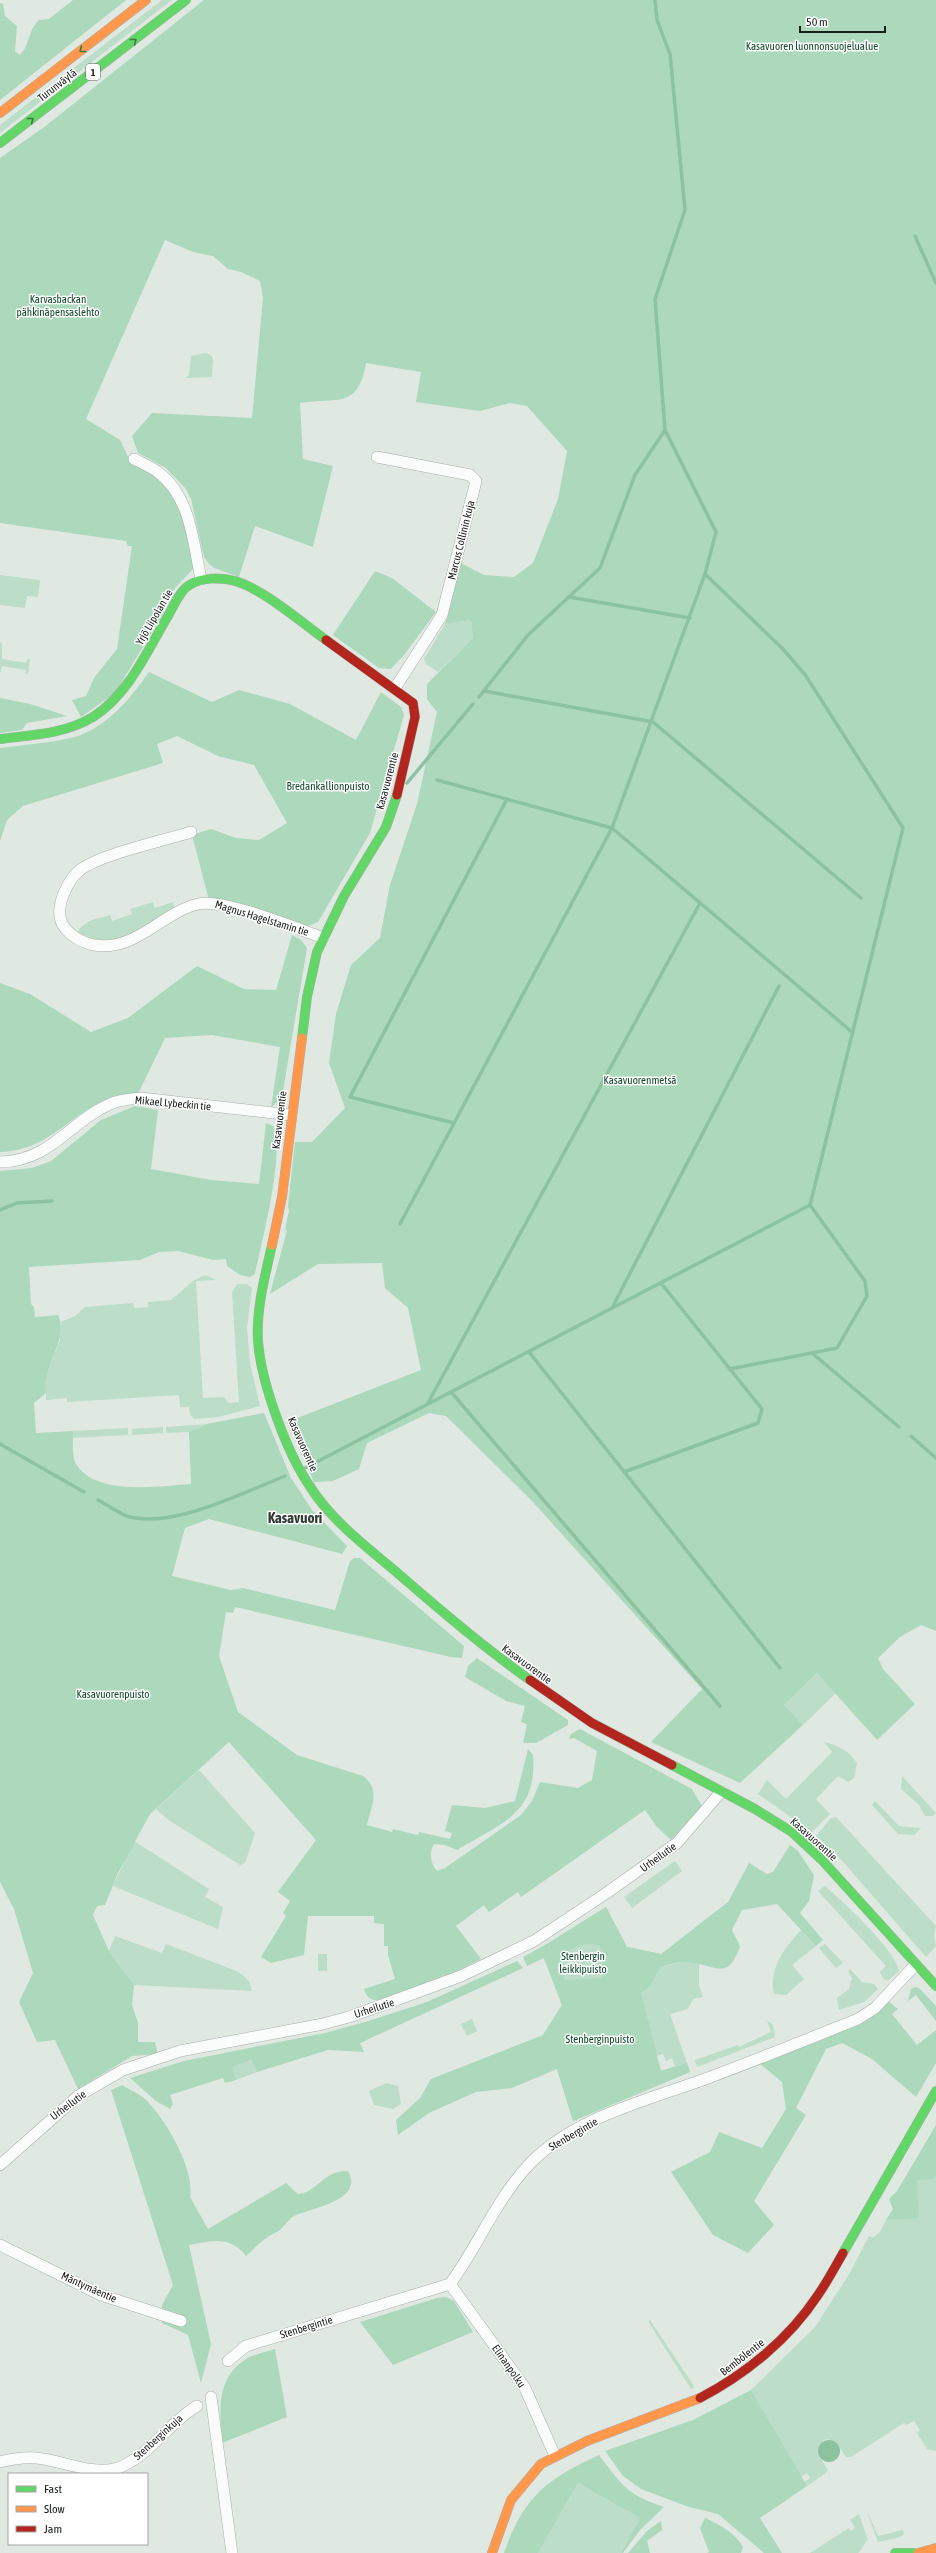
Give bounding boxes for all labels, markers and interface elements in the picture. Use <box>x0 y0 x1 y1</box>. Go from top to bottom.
scale bar <box>800 8 885 34</box>
text: 50 m <box>806 15 828 29</box>
one-way arrow <box>130 38 137 45</box>
park label: Kasavuoren luonnonsuojelualue <box>746 40 878 52</box>
one-way arrow <box>80 45 87 52</box>
road number: 1 <box>86 64 100 80</box>
street label: Turunväylä <box>35 66 79 104</box>
one-way arrow <box>27 118 34 125</box>
park label: Karvasbackan pähkinäpensaslehto <box>17 293 99 318</box>
street label: Marcus Collinin kuja <box>445 499 477 581</box>
street label: Yrjö Liipolan tie <box>133 587 175 647</box>
street label: Kasavuorentie <box>374 751 400 811</box>
park label: Bredankallionpuisto <box>286 780 370 792</box>
street label: Magnus Hagelstamin tie <box>214 898 310 938</box>
park label: Kasavuorenmetsä <box>604 1074 676 1086</box>
street label: Kasavuorentie <box>269 1090 289 1150</box>
street label: Mikael Lybeckin tie <box>134 1094 212 1112</box>
street label: Kasavuorentie <box>286 1415 320 1473</box>
district label: Kasavuori <box>268 1509 322 1526</box>
street label: Kasavuorentie <box>500 1642 554 1686</box>
park label: Kasavuorenpuisto <box>76 1688 150 1700</box>
street label: Kasavuorentie <box>788 1815 840 1863</box>
street label: Urheilutie <box>638 1840 678 1874</box>
park label: Stenbergin leikkipuisto <box>559 1950 607 1975</box>
street label: Urheilutie <box>352 1996 396 2020</box>
park label: Stenberginpuisto <box>566 2033 634 2045</box>
street label: Urheilutie <box>48 2088 88 2122</box>
street label: Stenbergintie <box>546 2115 600 2153</box>
street label: Mäntymäentie <box>59 2269 119 2305</box>
street label: Stenbergintie <box>278 2313 334 2341</box>
street label: Bembölentie <box>718 2336 766 2378</box>
street label: Elinanpolku <box>490 2342 528 2390</box>
street label: Stenberginkuja <box>131 2412 185 2462</box>
legend <box>8 2473 148 2545</box>
text: Fast <box>44 2482 62 2496</box>
text: Slow <box>44 2502 65 2516</box>
text: Jam <box>44 2522 62 2536</box>

